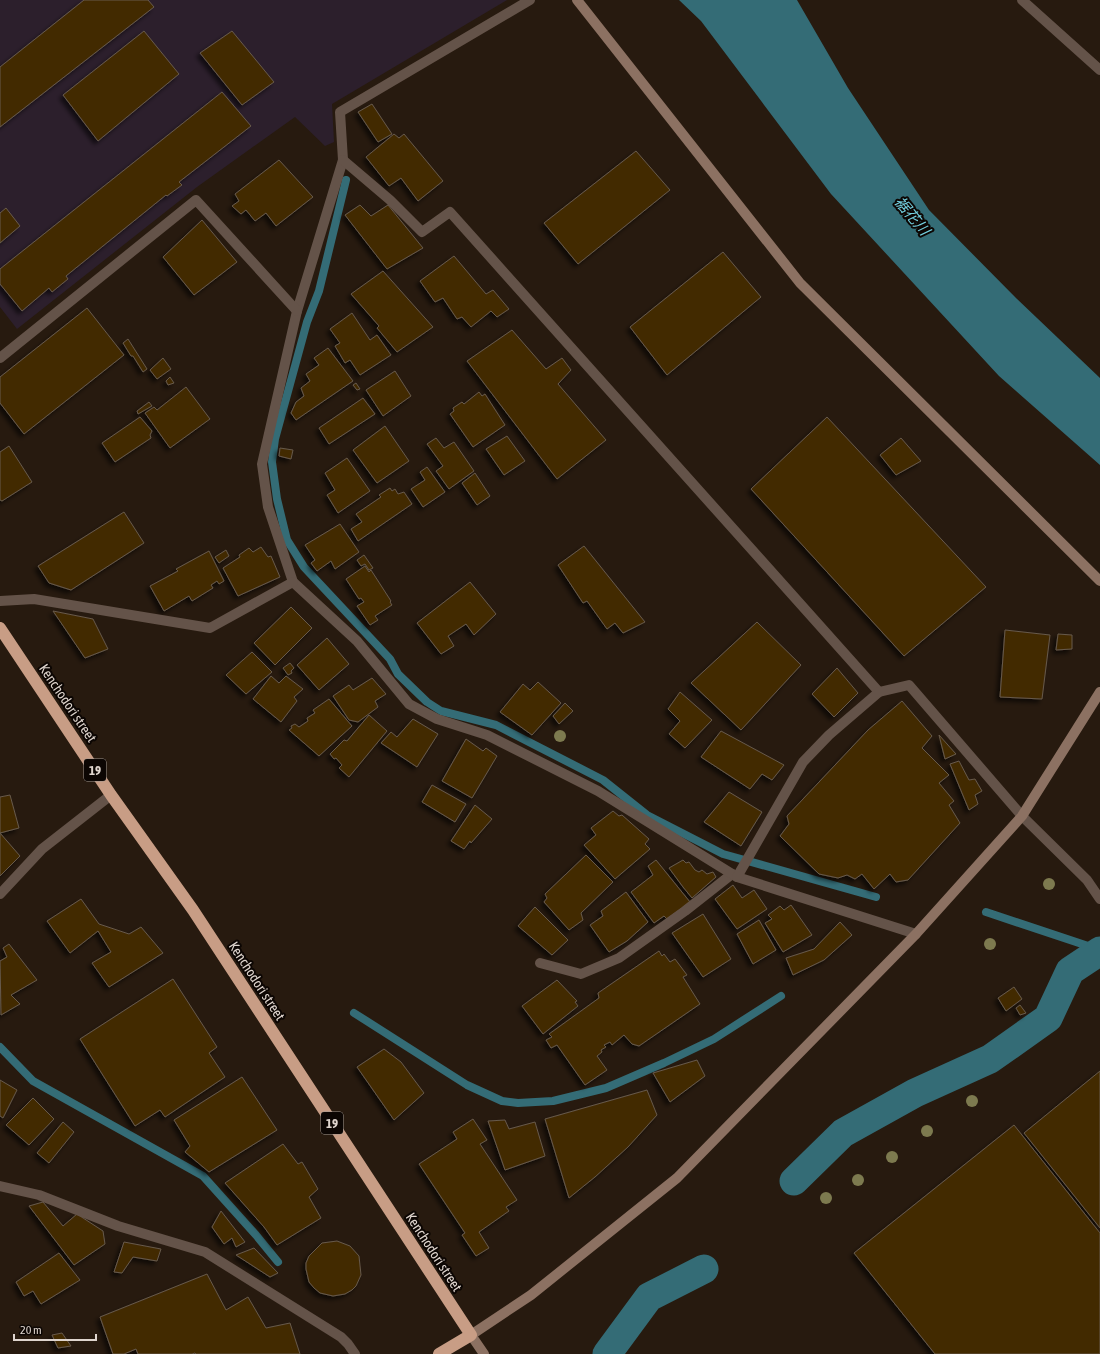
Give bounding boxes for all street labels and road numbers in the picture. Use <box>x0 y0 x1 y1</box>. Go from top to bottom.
street label: Kenchodori street <box>36 661 100 745</box>
road number: 19 <box>84 759 106 781</box>
street label: Kenchodori street <box>226 939 288 1023</box>
road number: 19 <box>321 1112 343 1134</box>
street label: Kenchodori street <box>403 1210 465 1294</box>

